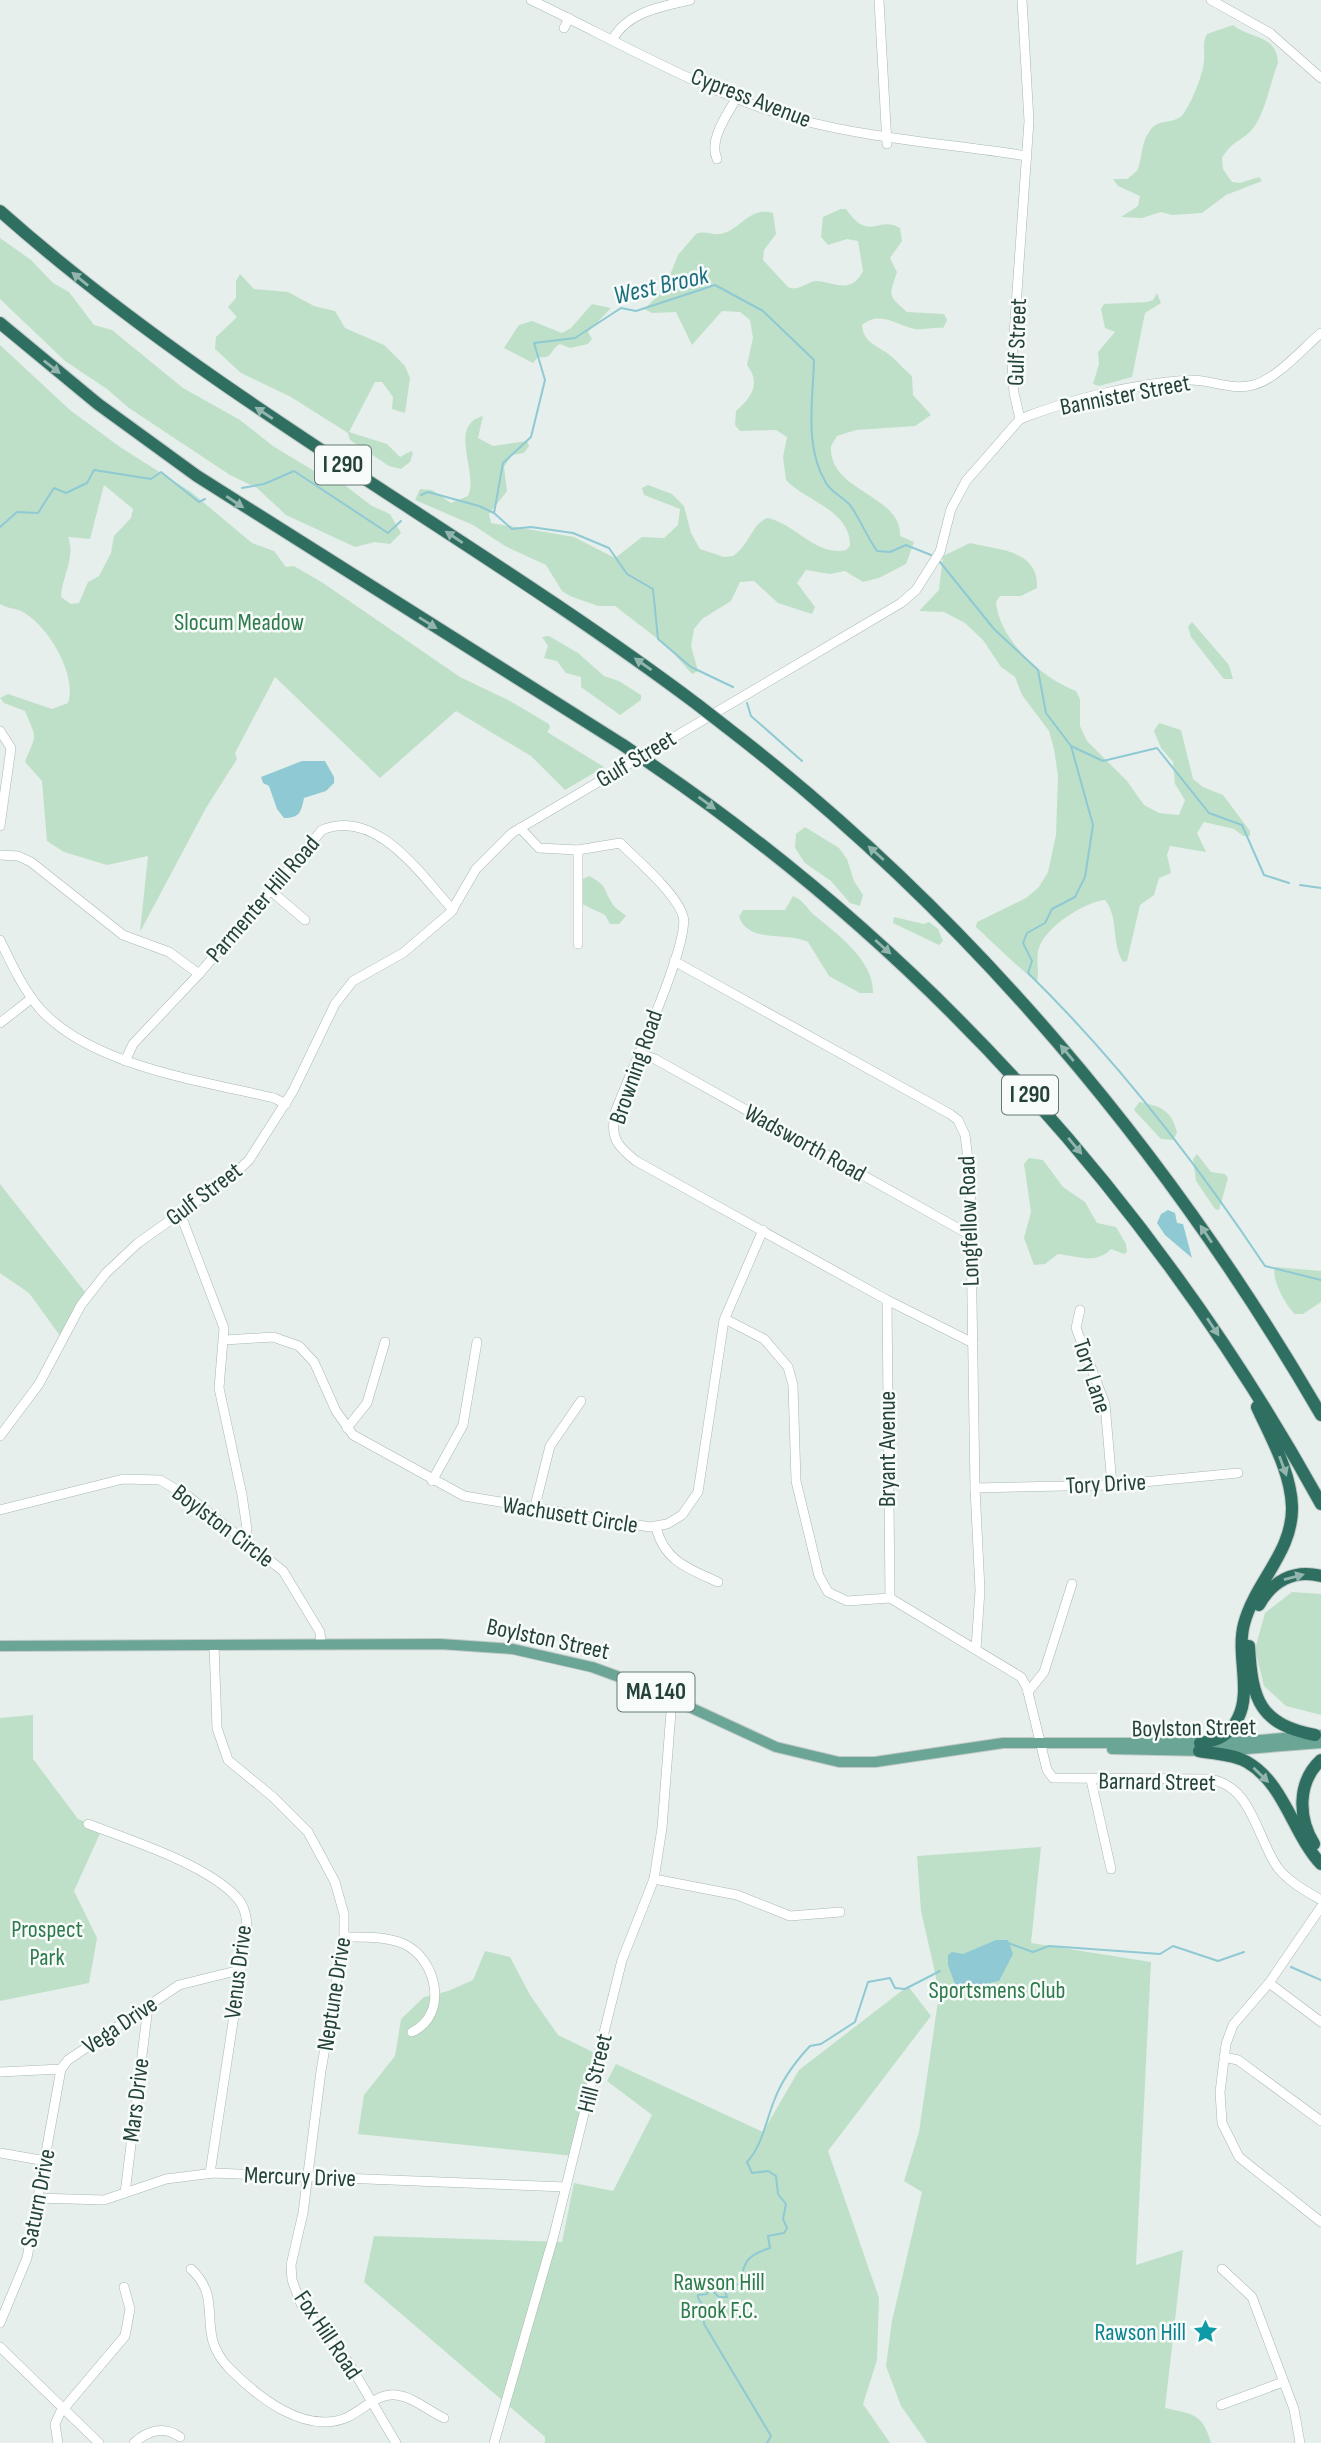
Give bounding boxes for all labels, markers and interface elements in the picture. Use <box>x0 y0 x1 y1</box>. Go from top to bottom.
street label: Cypress Avenue <box>687 62 815 134</box>
water label: West Brook <box>611 260 713 312</box>
one-way arrow <box>71 272 88 287</box>
street label: Gulf Street <box>1001 298 1033 386</box>
one-way arrow <box>43 360 61 374</box>
street label: Bannister Street <box>1058 368 1192 422</box>
one-way arrow <box>254 406 273 419</box>
road number: I 290 <box>315 446 371 485</box>
one-way arrow <box>226 495 245 508</box>
one-way arrow <box>444 531 464 544</box>
park label: Slocum Meadow <box>174 608 304 637</box>
one-way arrow <box>418 616 438 629</box>
one-way arrow <box>634 657 652 671</box>
street label: Gulf Street <box>591 724 681 794</box>
one-way arrow <box>698 796 716 810</box>
street label: Parmenter Hill Road <box>200 830 326 968</box>
one-way arrow <box>868 846 885 862</box>
one-way arrow <box>874 939 892 955</box>
street label: Browning Road <box>603 1006 669 1128</box>
one-way arrow <box>1060 1045 1075 1062</box>
road number: I 290 <box>1002 1076 1058 1114</box>
street label: Wadsworth Road <box>739 1098 871 1188</box>
one-way arrow <box>1067 1137 1083 1155</box>
street label: Longfellow Road <box>952 1155 986 1287</box>
street label: Gulf Street <box>160 1156 248 1232</box>
one-way arrow <box>1199 1224 1212 1244</box>
one-way arrow <box>1206 1317 1219 1337</box>
street label: Tory Lane <box>1066 1335 1118 1417</box>
street label: Bryant Avenue <box>873 1391 902 1507</box>
one-way arrow <box>1277 1456 1288 1477</box>
street label: Tory Drive <box>1065 1467 1147 1501</box>
street label: Boylston Circle <box>166 1478 280 1574</box>
street label: Wachusett Circle <box>500 1490 640 1540</box>
one-way arrow <box>1283 1571 1305 1582</box>
street label: Boylston Street <box>484 1612 612 1666</box>
road number: MA 140 <box>618 1672 694 1712</box>
street label: Boylston Street <box>1131 1712 1257 1744</box>
street label: Barnard Street <box>1098 1766 1216 1798</box>
one-way arrow <box>1253 1766 1270 1783</box>
park label: Prospect Park <box>11 1915 83 1972</box>
street label: Venus Drive <box>218 1923 258 2021</box>
street label: Neptune Drive <box>311 1935 357 2053</box>
park label: Sportsmens Club <box>929 1976 1065 2005</box>
street label: Vega Drive <box>77 1990 163 2060</box>
street label: Hill Street <box>571 2031 619 2115</box>
street label: Mars Drive <box>116 2056 156 2144</box>
street label: Saturn Drive <box>14 2146 62 2250</box>
street label: Mercury Drive <box>243 2161 357 2193</box>
park label: Rawson Hill Brook F.C. <box>673 2268 765 2325</box>
street label: Fox Hill Road <box>288 2285 368 2385</box>
place label: Rawson Hill <box>1094 2318 1186 2347</box>
place icon: Rawson Hill <box>1192 2318 1220 2346</box>

